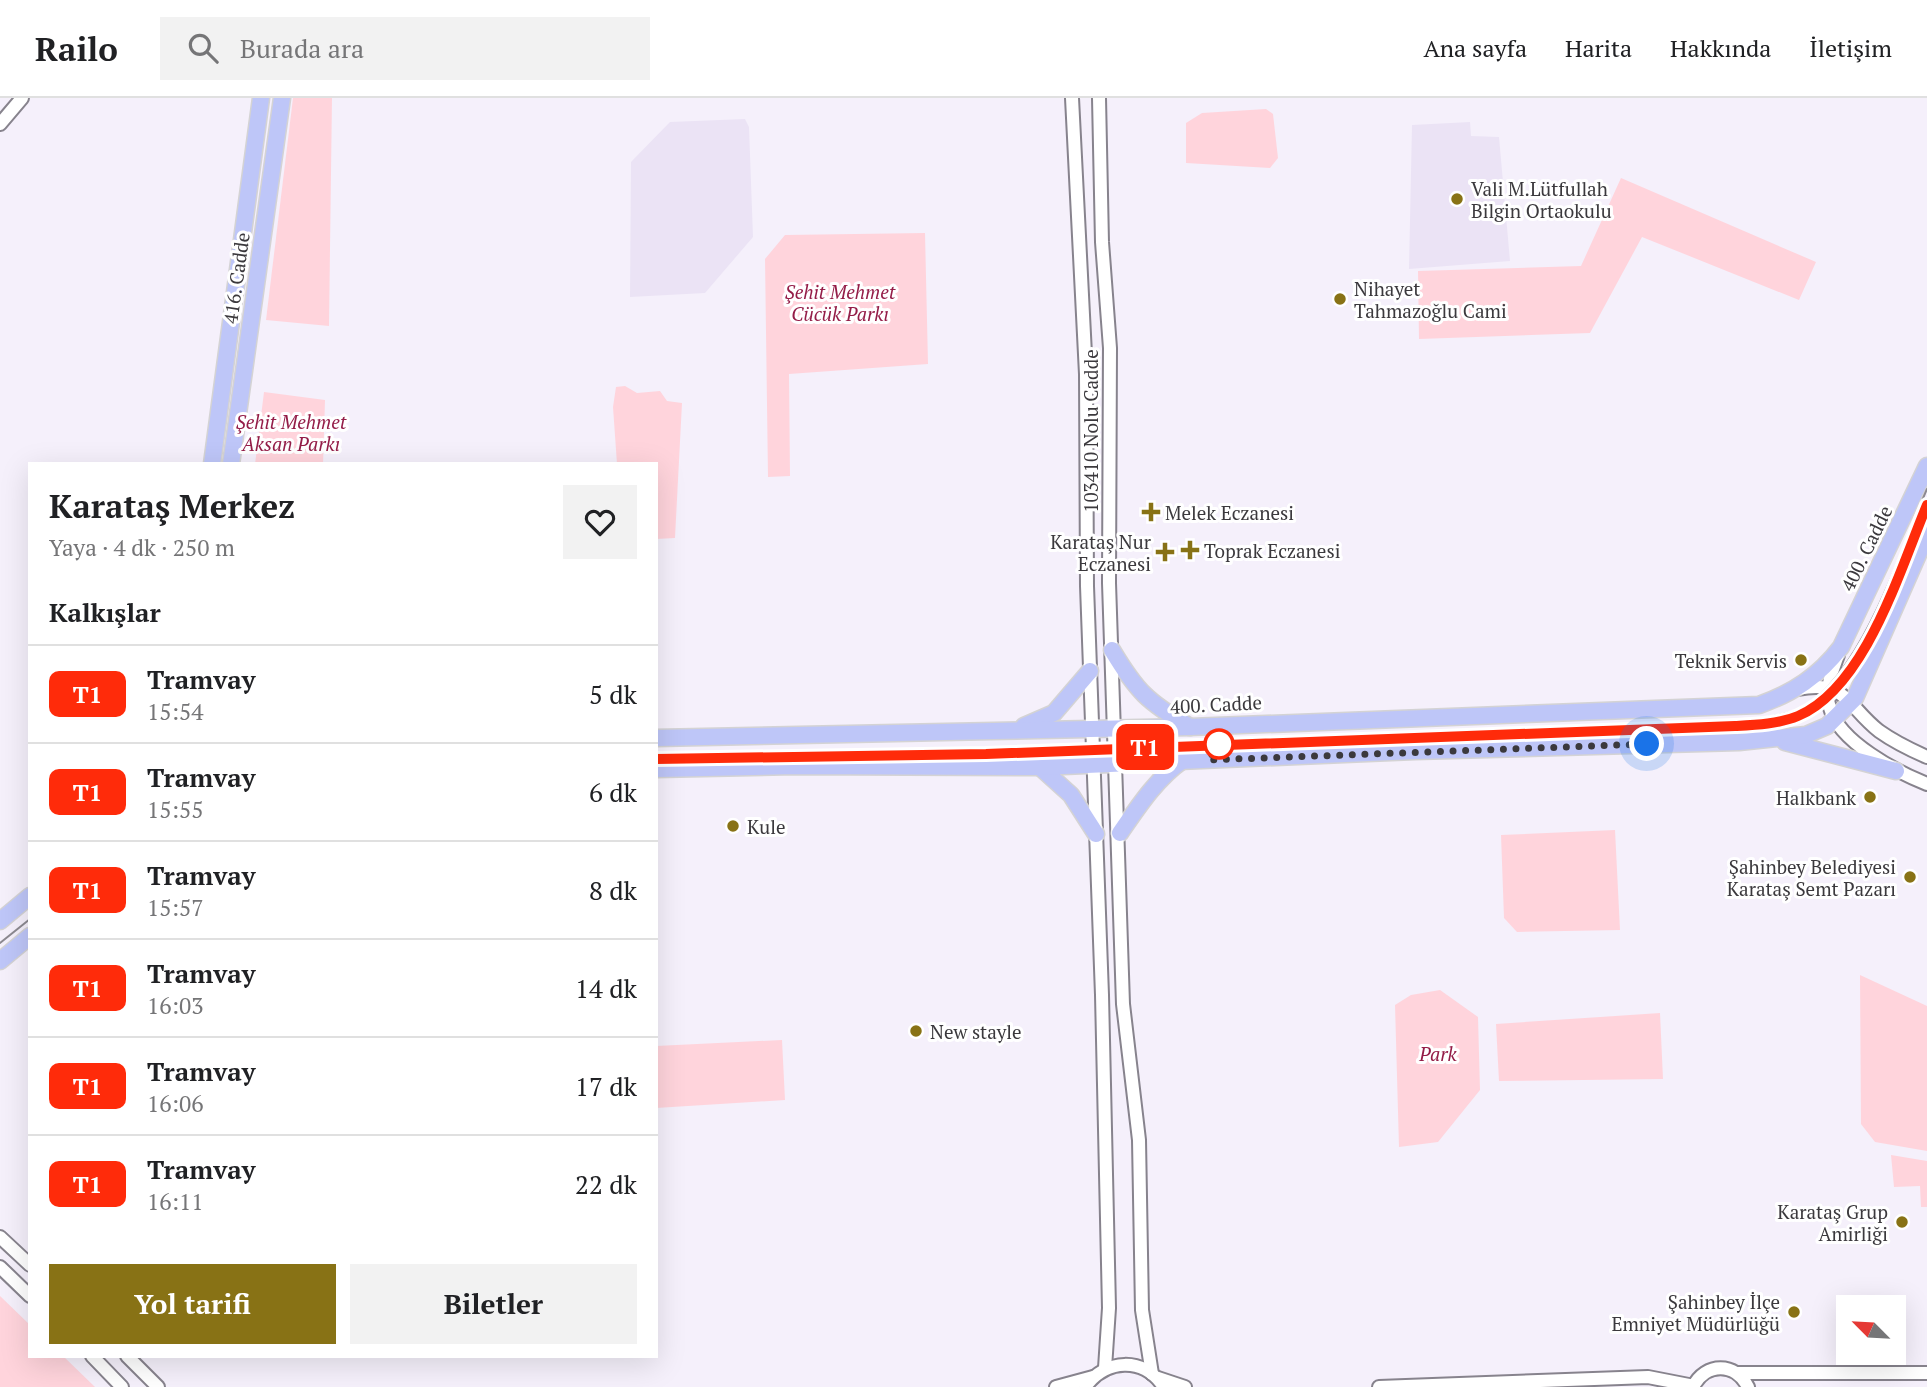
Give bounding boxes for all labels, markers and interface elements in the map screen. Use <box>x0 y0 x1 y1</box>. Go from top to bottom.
search box <box>160 17 650 80</box>
text: Railo <box>35 27 118 70</box>
icon: search <box>184 29 222 67</box>
text: Burada ara <box>240 31 364 65</box>
text: Ana sayfa <box>1423 32 1527 64</box>
text: Harita <box>1565 32 1632 64</box>
text: Hakkında <box>1670 32 1771 64</box>
text: İletişim <box>1809 32 1892 64</box>
place label: Vali M.Lütfullah Bilgin Ortaokulu <box>1471 176 1612 223</box>
marker: Vali M.Lütfullah Bilgin Ortaokulu <box>1449 191 1465 207</box>
street label: 416. Cadde <box>217 231 255 325</box>
place label: Nihayet Tahmazoğlu Cami <box>1354 276 1507 323</box>
park label: Şehit Mehmet Cücük Parkı <box>785 279 896 326</box>
marker: Nihayet Tahmazoğlu Cami <box>1332 291 1348 307</box>
street label: 103410 Nolu Cadde <box>1078 349 1103 513</box>
park label: Şehit Mehmet Aksan Parkı <box>236 409 347 456</box>
text: Karataş Merkez <box>49 484 295 527</box>
button: heart <box>563 485 637 559</box>
place label: Melek Eczanesi <box>1165 500 1294 525</box>
street label: 400. Cadde <box>1835 501 1897 595</box>
marker: Melek Eczanesi <box>1143 504 1159 520</box>
place label: Karataş Nur Eczanesi <box>1050 529 1152 576</box>
text: Yaya · 4 dk · 250 m <box>49 532 235 563</box>
place label: Toprak Eczanesi <box>1204 538 1340 563</box>
marker: Toprak Eczanesi <box>1182 542 1198 558</box>
marker: Karataş Nur Eczanesi <box>1157 544 1173 560</box>
text: Kalkışlar <box>49 595 161 629</box>
place label: Teknik Servis <box>1675 648 1787 673</box>
marker: Teknik Servis <box>1793 652 1809 668</box>
text: Tramvay <box>147 662 256 696</box>
text: 5 dk <box>589 677 637 711</box>
text: T1 <box>73 678 102 710</box>
street label: 400. Cadde <box>1169 689 1263 719</box>
text: 15:54 <box>147 696 204 727</box>
line badge: T1 <box>1114 724 1176 770</box>
your location <box>1629 726 1664 761</box>
unlabelled marker <box>1204 729 1234 759</box>
text: T1 <box>1130 731 1160 763</box>
text: Tramvay <box>147 760 256 794</box>
text: 6 dk <box>589 775 637 809</box>
text: T1 <box>73 776 102 808</box>
place label: Halkbank <box>1776 785 1856 810</box>
marker: Halkbank <box>1862 789 1878 805</box>
text: 15:55 <box>147 794 204 825</box>
place label: Kule <box>747 814 785 839</box>
marker: Kule <box>725 818 741 834</box>
place label: Şahinbey Belediyesi Karataş Semt Pazarı <box>1727 854 1896 901</box>
text: Tramvay <box>147 858 256 892</box>
marker: Şahinbey Belediyesi Karataş Semt Pazarı <box>1902 869 1918 885</box>
text: 8 dk <box>589 873 637 907</box>
text: T1 <box>73 874 102 906</box>
text: 15:57 <box>147 892 204 923</box>
text: Tramvay <box>147 956 256 990</box>
text: 14 dk <box>575 971 637 1005</box>
text: T1 <box>73 972 102 1004</box>
text: 16:03 <box>147 990 204 1021</box>
place label: New stayle <box>930 1019 1022 1044</box>
marker: New stayle <box>908 1023 924 1039</box>
park label: Park <box>1418 1041 1458 1066</box>
text: Tramvay <box>147 1054 256 1088</box>
text: 17 dk <box>575 1069 637 1103</box>
text: T1 <box>73 1070 102 1102</box>
text: 16:06 <box>147 1088 204 1119</box>
text: Tramvay <box>147 1152 256 1186</box>
text: 22 dk <box>575 1167 637 1201</box>
text: T1 <box>73 1168 102 1200</box>
text: 16:11 <box>147 1186 204 1217</box>
place label: Karataş Grup Amirliği <box>1777 1199 1888 1246</box>
marker: Karataş Grup Amirliği <box>1894 1214 1910 1230</box>
button: Yol tarifi <box>49 1264 336 1344</box>
button: Biletler <box>350 1264 637 1344</box>
place label: Şahinbey İlçe Emniyet Müdürlüğü <box>1611 1289 1780 1336</box>
north arrow <box>1836 1295 1906 1365</box>
map controls <box>1836 1295 1906 1365</box>
marker: Şahinbey İlçe Emniyet Müdürlüğü <box>1786 1304 1802 1320</box>

